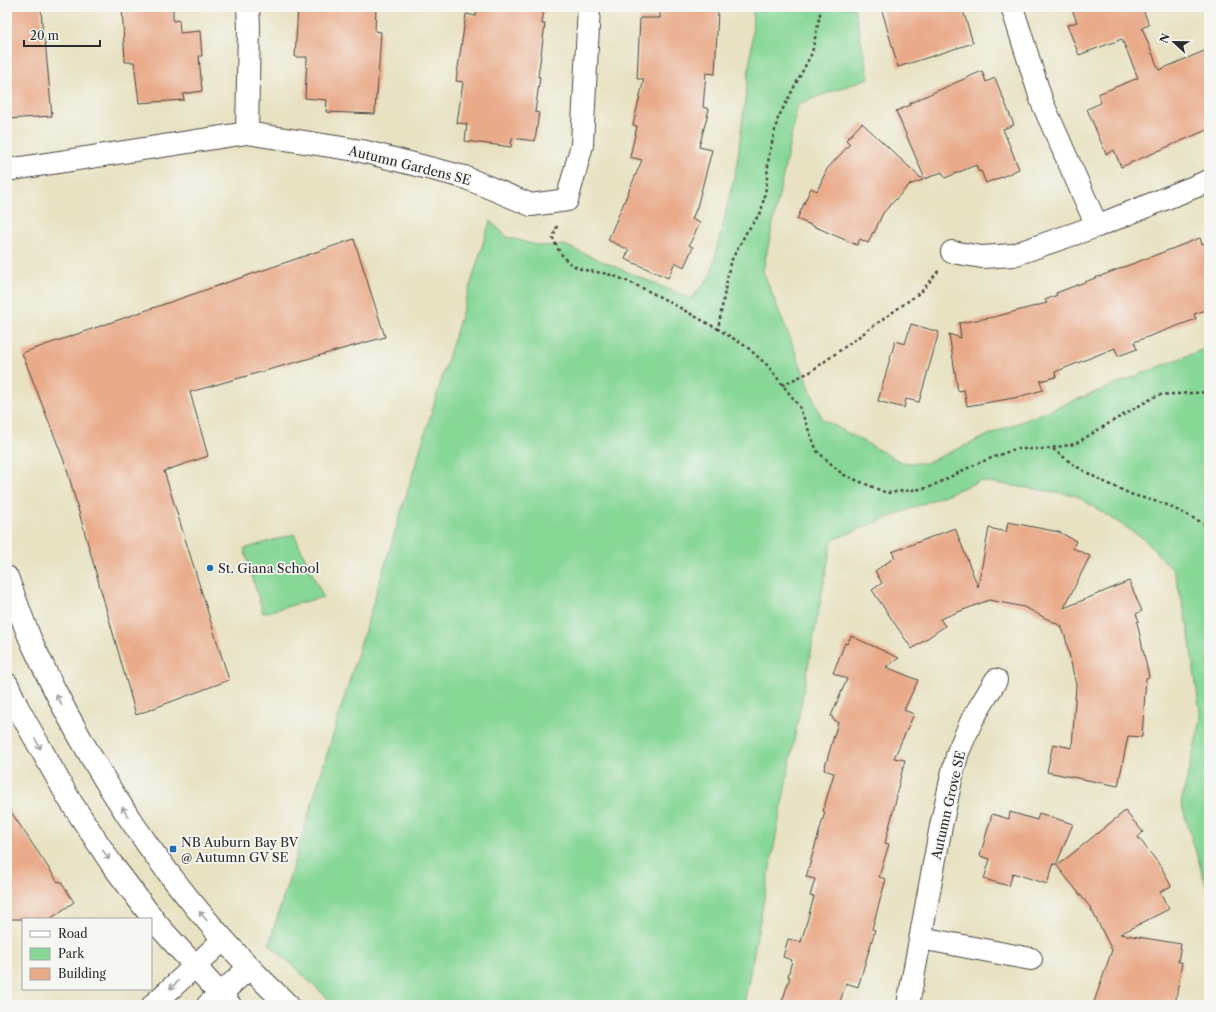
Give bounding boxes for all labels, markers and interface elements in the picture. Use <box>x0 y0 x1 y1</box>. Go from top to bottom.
scale bar <box>24 22 100 48</box>
north arrow <box>1154 22 1194 62</box>
text: 20 m <box>30 28 59 43</box>
text: N <box>1156 31 1173 45</box>
street label: Autumn Gardens SE <box>346 142 473 188</box>
place label: St. Giana School <box>218 560 320 576</box>
marker: St. Giana School <box>205 563 215 573</box>
one-way arrow <box>55 694 63 706</box>
one-way arrow <box>34 738 42 750</box>
street label: Autumn Grove SE <box>927 749 968 862</box>
one-way arrow <box>120 806 128 818</box>
place label: NB Auburn Bay BV @ Autumn GV SE <box>181 834 299 865</box>
marker: NB Auburn Bay BV @ Autumn GV SE <box>168 844 178 854</box>
one-way arrow <box>101 849 110 860</box>
one-way arrow <box>199 910 208 921</box>
legend <box>22 918 152 990</box>
text: Road <box>58 926 88 941</box>
text: Park <box>58 946 85 961</box>
text: Building <box>58 966 106 981</box>
one-way arrow <box>169 981 179 990</box>

